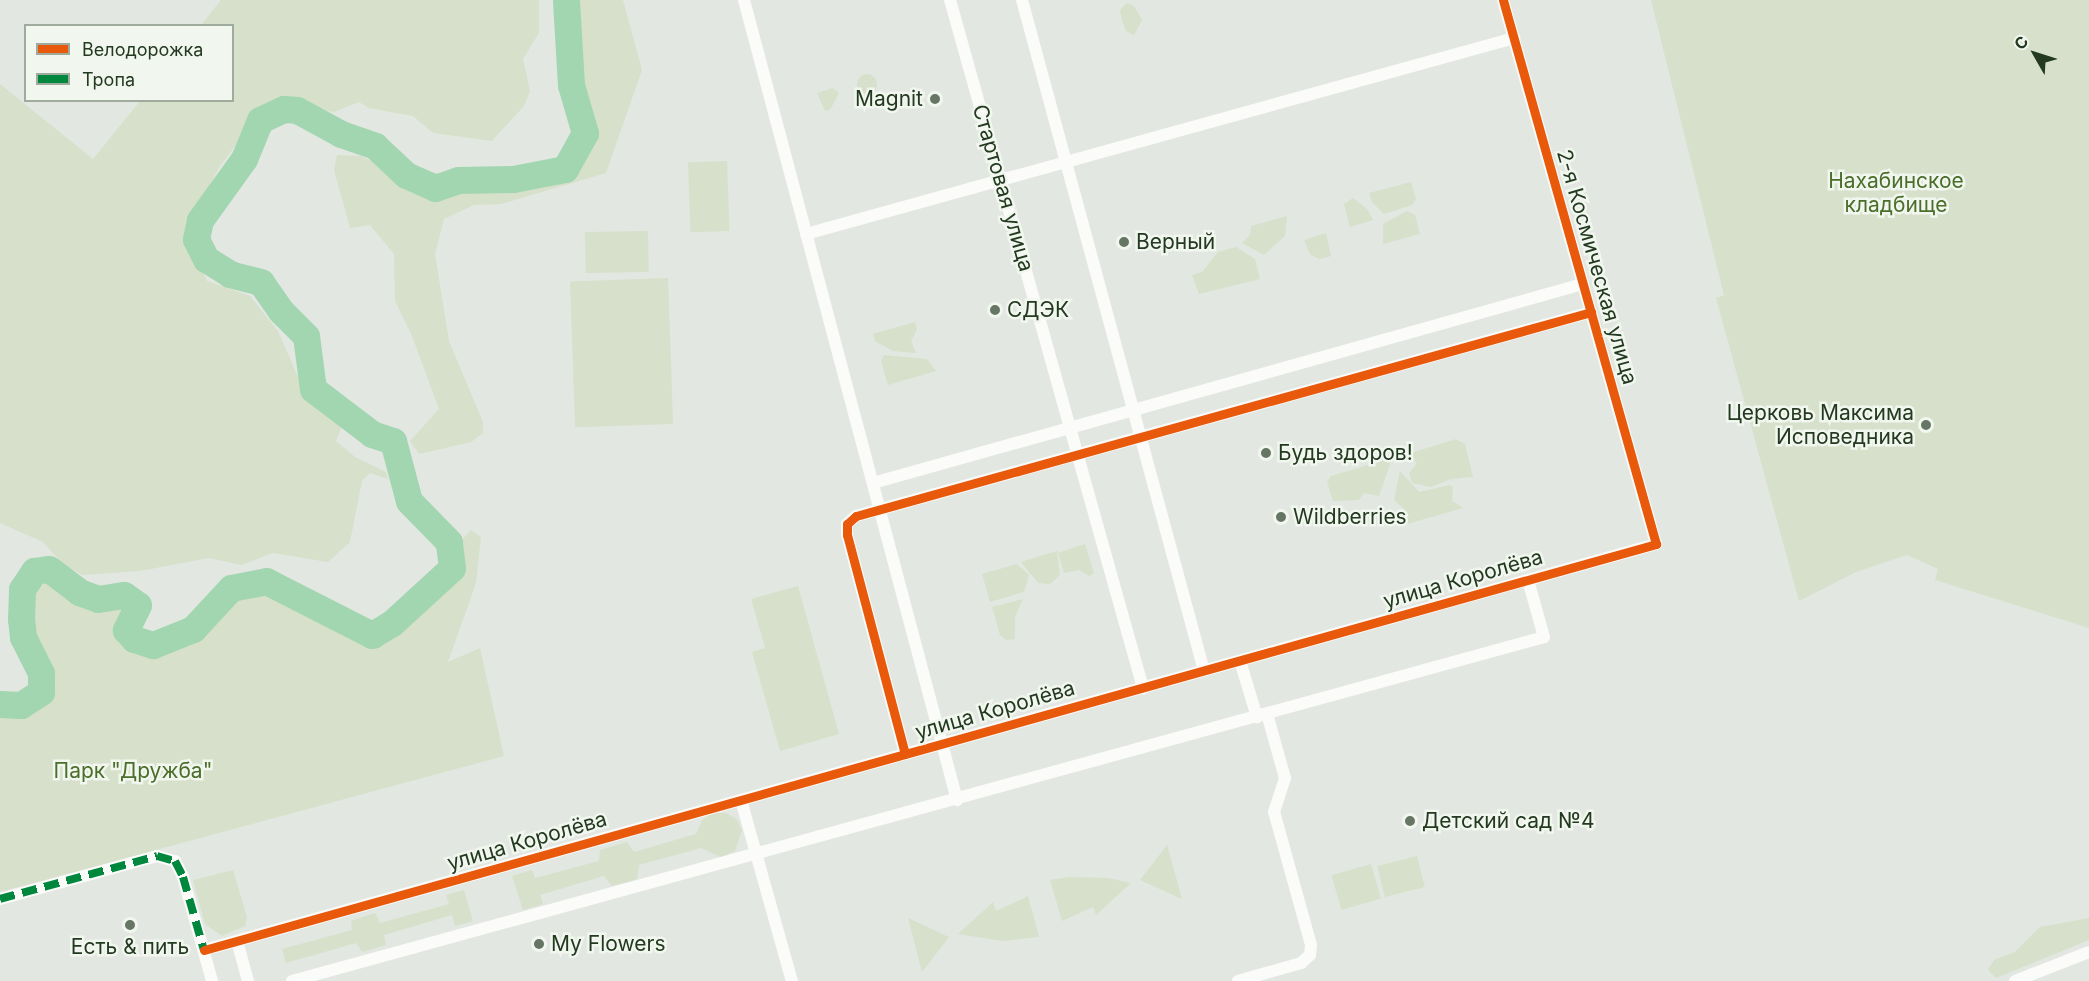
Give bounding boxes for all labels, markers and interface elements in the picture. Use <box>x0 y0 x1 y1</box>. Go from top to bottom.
legend <box>24 24 234 102</box>
north arrow <box>2005 24 2065 84</box>
text: С <box>2010 32 2033 54</box>
text: Велодорожка <box>82 39 203 60</box>
text: Тропа <box>82 69 135 90</box>
place label: Magnit <box>855 86 923 112</box>
marker: Magnit <box>928 92 942 106</box>
street label: Стартовая улица <box>967 102 1039 274</box>
street label: 2-я Космическая улица <box>1551 147 1643 387</box>
park label: Нахабинское кладбище <box>1828 168 1964 218</box>
place label: Верный <box>1136 229 1215 255</box>
marker: Верный <box>1117 235 1131 249</box>
place label: СДЭК <box>1007 297 1069 323</box>
marker: СДЭК <box>988 303 1002 317</box>
place label: Церковь Максима Исповедника <box>1727 400 1914 450</box>
marker: Церковь Максима Исповедника <box>1919 418 1933 432</box>
place label: Будь здоров! <box>1278 440 1413 466</box>
marker: Будь здоров! <box>1259 446 1273 460</box>
place label: Wildberries <box>1293 504 1407 530</box>
marker: Wildberries <box>1274 510 1288 524</box>
street label: улица Королёва <box>1380 544 1546 614</box>
street label: улица Королёва <box>912 675 1078 745</box>
park label: Парк "Дружба" <box>54 758 212 784</box>
street label: улица Королёва <box>444 806 610 876</box>
place label: Детский сад №4 <box>1422 808 1595 834</box>
marker: Детский сад №4 <box>1403 814 1417 828</box>
marker: Есть & пить <box>123 918 137 932</box>
place label: My Flowers <box>551 931 666 957</box>
place label: Есть & пить <box>71 934 189 960</box>
marker: My Flowers <box>532 937 546 951</box>

